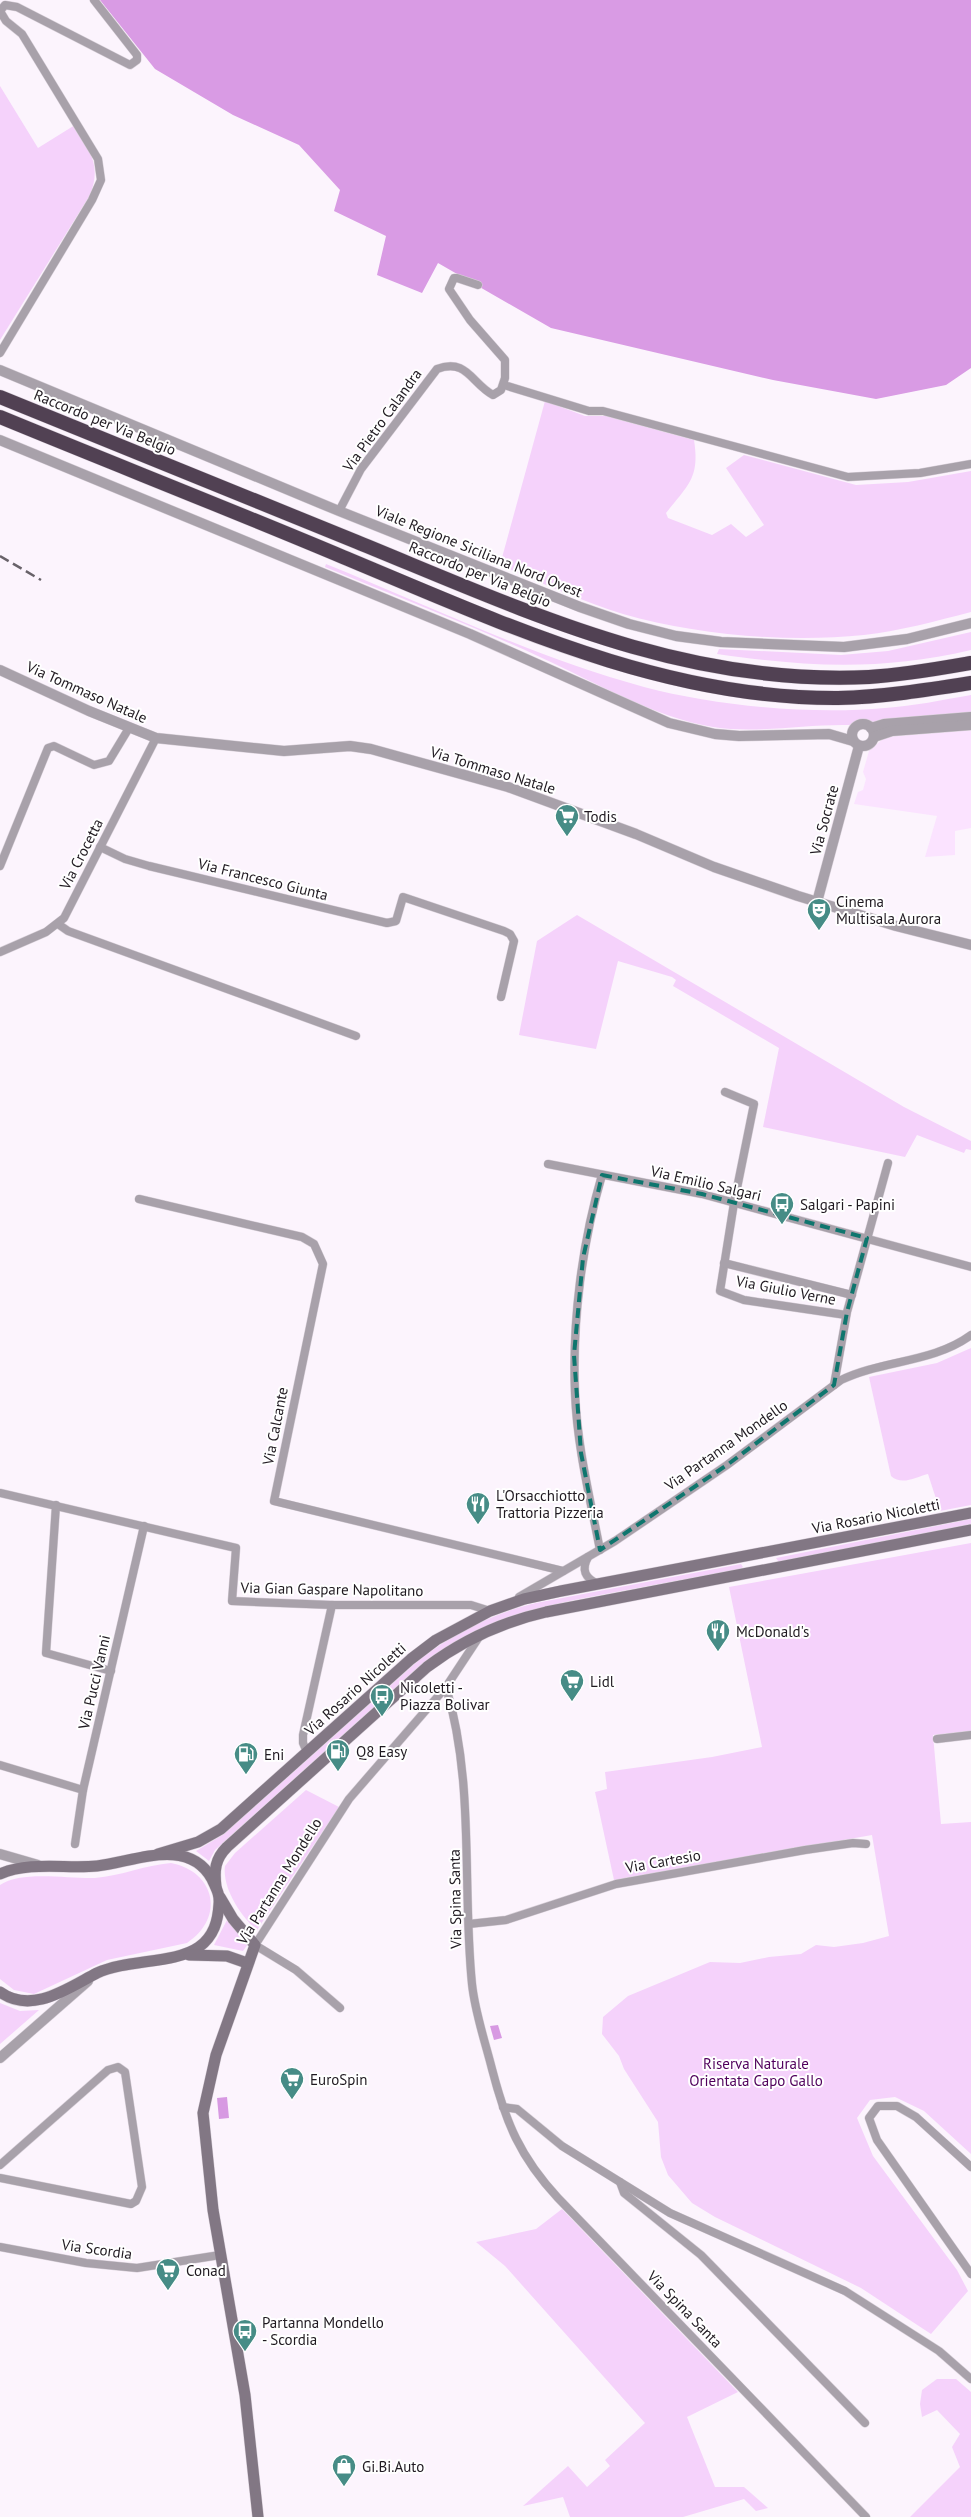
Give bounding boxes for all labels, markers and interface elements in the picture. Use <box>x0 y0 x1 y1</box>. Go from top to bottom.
street label: Via Pietro Calandra <box>338 365 426 476</box>
street label: Raccordo per Via Belgio <box>31 385 179 459</box>
street label: Viale Regione Siciliana Nord Ovest <box>372 500 585 601</box>
street label: Raccordo per Via Belgio <box>406 537 554 611</box>
street label: Via Tommaso Natale <box>23 656 150 727</box>
street label: Via Tommaso Natale <box>427 742 558 798</box>
street label: Via Socrate <box>805 783 842 858</box>
supermarket icon: Todis <box>554 803 580 837</box>
place label: Todis <box>584 807 617 826</box>
street label: Via Crocetta <box>55 815 107 894</box>
street label: Via Francesco Giunta <box>195 853 330 904</box>
place label: Cinema Multisala Aurora <box>836 892 941 928</box>
theatre icon: Cinema Multisala Aurora <box>806 897 832 931</box>
street label: Via Emilio Salgari <box>648 1161 763 1205</box>
bus stop icon: Salgari - Papini <box>769 1191 795 1225</box>
place label: Salgari - Papini <box>800 1195 895 1214</box>
street label: Via Giulio Verne <box>733 1271 838 1309</box>
street label: Via Calcante <box>258 1385 292 1468</box>
street label: Via Partanna Mondello <box>660 1395 791 1495</box>
place label: L'Orsacchiotto Trattoria Pizzeria <box>496 1486 604 1522</box>
restaurant icon: L'Orsacchiotto Trattoria Pizzeria <box>465 1491 491 1525</box>
street label: Via Rosario Nicoletti <box>809 1494 942 1538</box>
street label: Via Gian Gaspare Napolitano <box>239 1578 424 1600</box>
restaurant icon: McDonald's <box>705 1618 731 1652</box>
place label: McDonald's <box>736 1622 809 1641</box>
street label: Via Pucci Vanni <box>74 1633 114 1732</box>
street label: Via Rosario Nicoletti <box>300 1638 410 1740</box>
supermarket icon: Lidl <box>559 1668 585 1702</box>
place label: Lidl <box>590 1672 615 1691</box>
place label: Nicoletti - Piazza Bolivar <box>400 1678 490 1714</box>
bus stop icon: Nicoletti - Piazza Bolivar <box>369 1683 395 1717</box>
fuel station icon: Q8 Easy <box>325 1738 351 1772</box>
fuel station icon: Eni <box>233 1741 259 1775</box>
place label: Q8 Easy <box>356 1742 407 1761</box>
place label: Eni <box>264 1745 284 1764</box>
street label: Via Partanna Mondello <box>232 1814 326 1949</box>
street label: Via Cartesio <box>623 1845 702 1877</box>
street label: Via Spina Santa <box>445 1849 465 1950</box>
park label: Riserva Naturale Orientata Capo Gallo <box>689 2054 823 2090</box>
supermarket icon: EuroSpin <box>279 2066 305 2100</box>
place label: EuroSpin <box>310 2070 368 2089</box>
street label: Via Scordia <box>60 2235 133 2263</box>
supermarket icon: Conad <box>155 2257 181 2291</box>
place label: Conad <box>186 2261 226 2280</box>
street label: Via Spina Santa <box>643 2266 727 2352</box>
place label: Partanna Mondello - Scordia <box>262 2313 384 2349</box>
bus stop icon: Partanna Mondello - Scordia <box>232 2318 258 2352</box>
shop icon: Gi.Bi.Auto <box>331 2453 357 2487</box>
place label: Gi.Bi.Auto <box>362 2457 424 2476</box>

